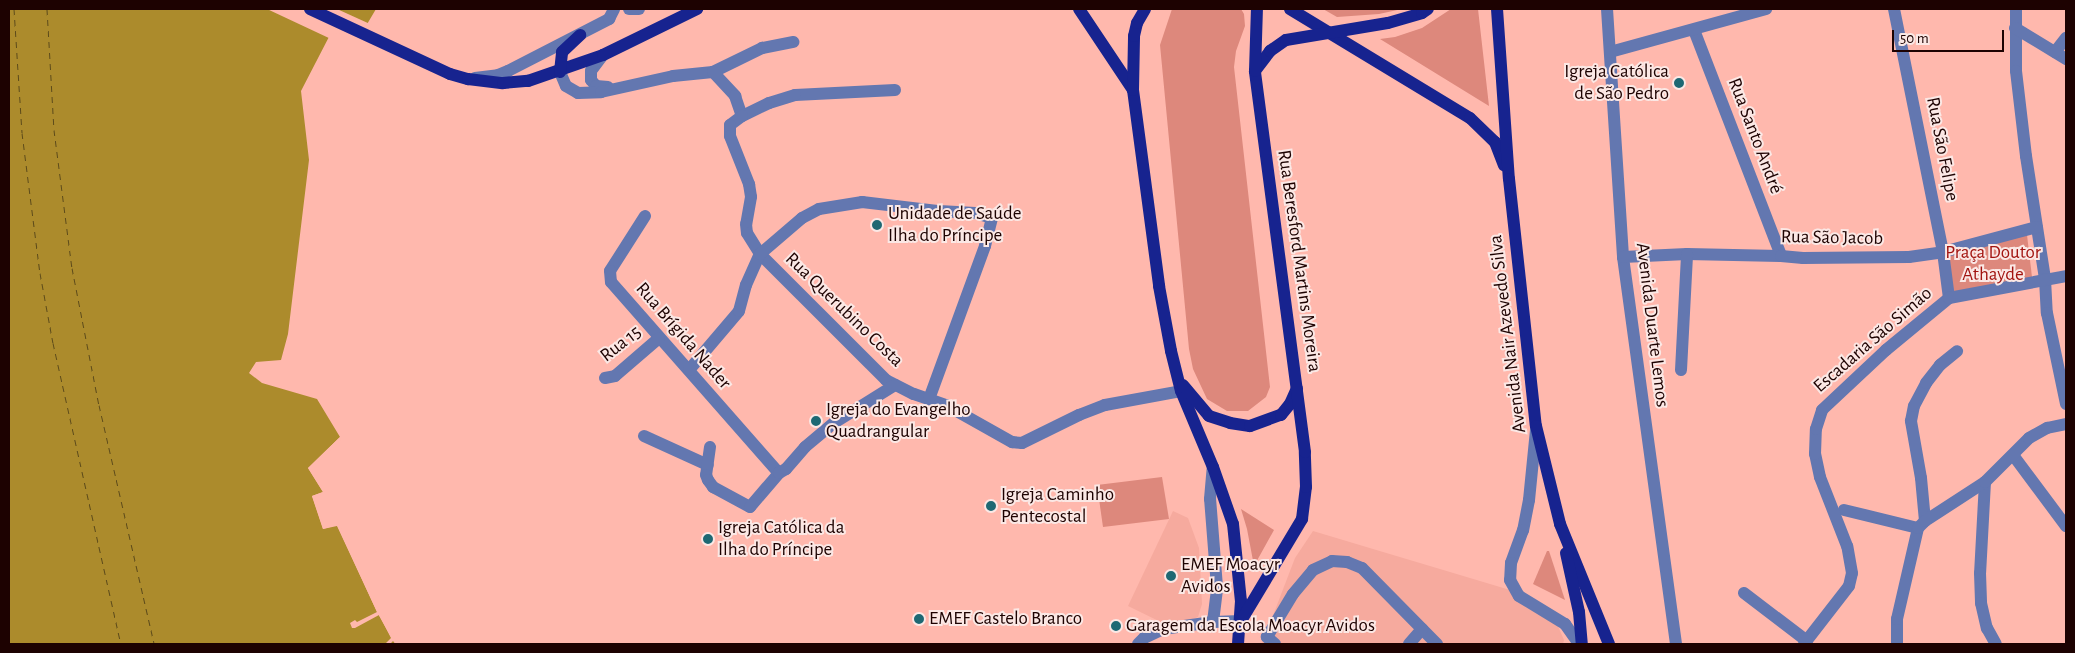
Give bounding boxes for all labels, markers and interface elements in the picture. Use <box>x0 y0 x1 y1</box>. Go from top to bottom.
scale bar <box>1895 20 2008 52</box>
text: 50 m <box>1900 31 1929 46</box>
place label: Igreja Católica de São Pedro <box>1564 61 1669 105</box>
street label: Rua Santo André <box>1722 75 1788 197</box>
marker: Igreja Católica de São Pedro <box>1673 77 1685 89</box>
street label: Rua São Felipe <box>1921 95 1963 203</box>
street label: Rua Beresford Martins Moreira <box>1272 148 1326 374</box>
place label: Unidade de Saúde Ilha do Príncipe <box>888 203 1022 247</box>
marker: Unidade de Saúde Ilha do Príncipe <box>870 218 884 232</box>
street label: Rua São Jacob <box>1781 226 1883 250</box>
street label: Avenida Nair Azevedo Silva <box>1485 234 1531 434</box>
street label: Avenida Duarte Lemos <box>1631 241 1673 409</box>
park label: Praça Doutor Athayde <box>1945 242 2041 286</box>
street label: Rua Querubino Costa <box>780 248 908 372</box>
street label: Rua Brígida Nader <box>630 278 736 394</box>
street label: Escadaria São Simão <box>1809 282 1937 398</box>
street label: Rua 15 <box>596 321 646 367</box>
place label: Igreja do Evangelho Quadrangular <box>826 399 971 443</box>
marker: Igreja do Evangelho Quadrangular <box>810 415 822 427</box>
place label: Igreja Caminho Pentecostal <box>1001 484 1114 528</box>
marker: Igreja Caminho Pentecostal <box>985 500 997 512</box>
place label: Igreja Católica da Ilha do Príncipe <box>718 517 844 561</box>
marker: Igreja Católica da Ilha do Príncipe <box>702 533 714 545</box>
place label: EMEF Moacyr Avidos <box>1181 554 1280 598</box>
marker: EMEF Moacyr Avidos <box>1165 570 1177 582</box>
place label: EMEF Castelo Branco <box>929 608 1082 630</box>
marker: EMEF Castelo Branco <box>913 613 925 625</box>
place label: Garagem da Escola Moacyr Avidos <box>1126 615 1375 637</box>
marker: Garagem da Escola Moacyr Avidos <box>1110 620 1122 632</box>

